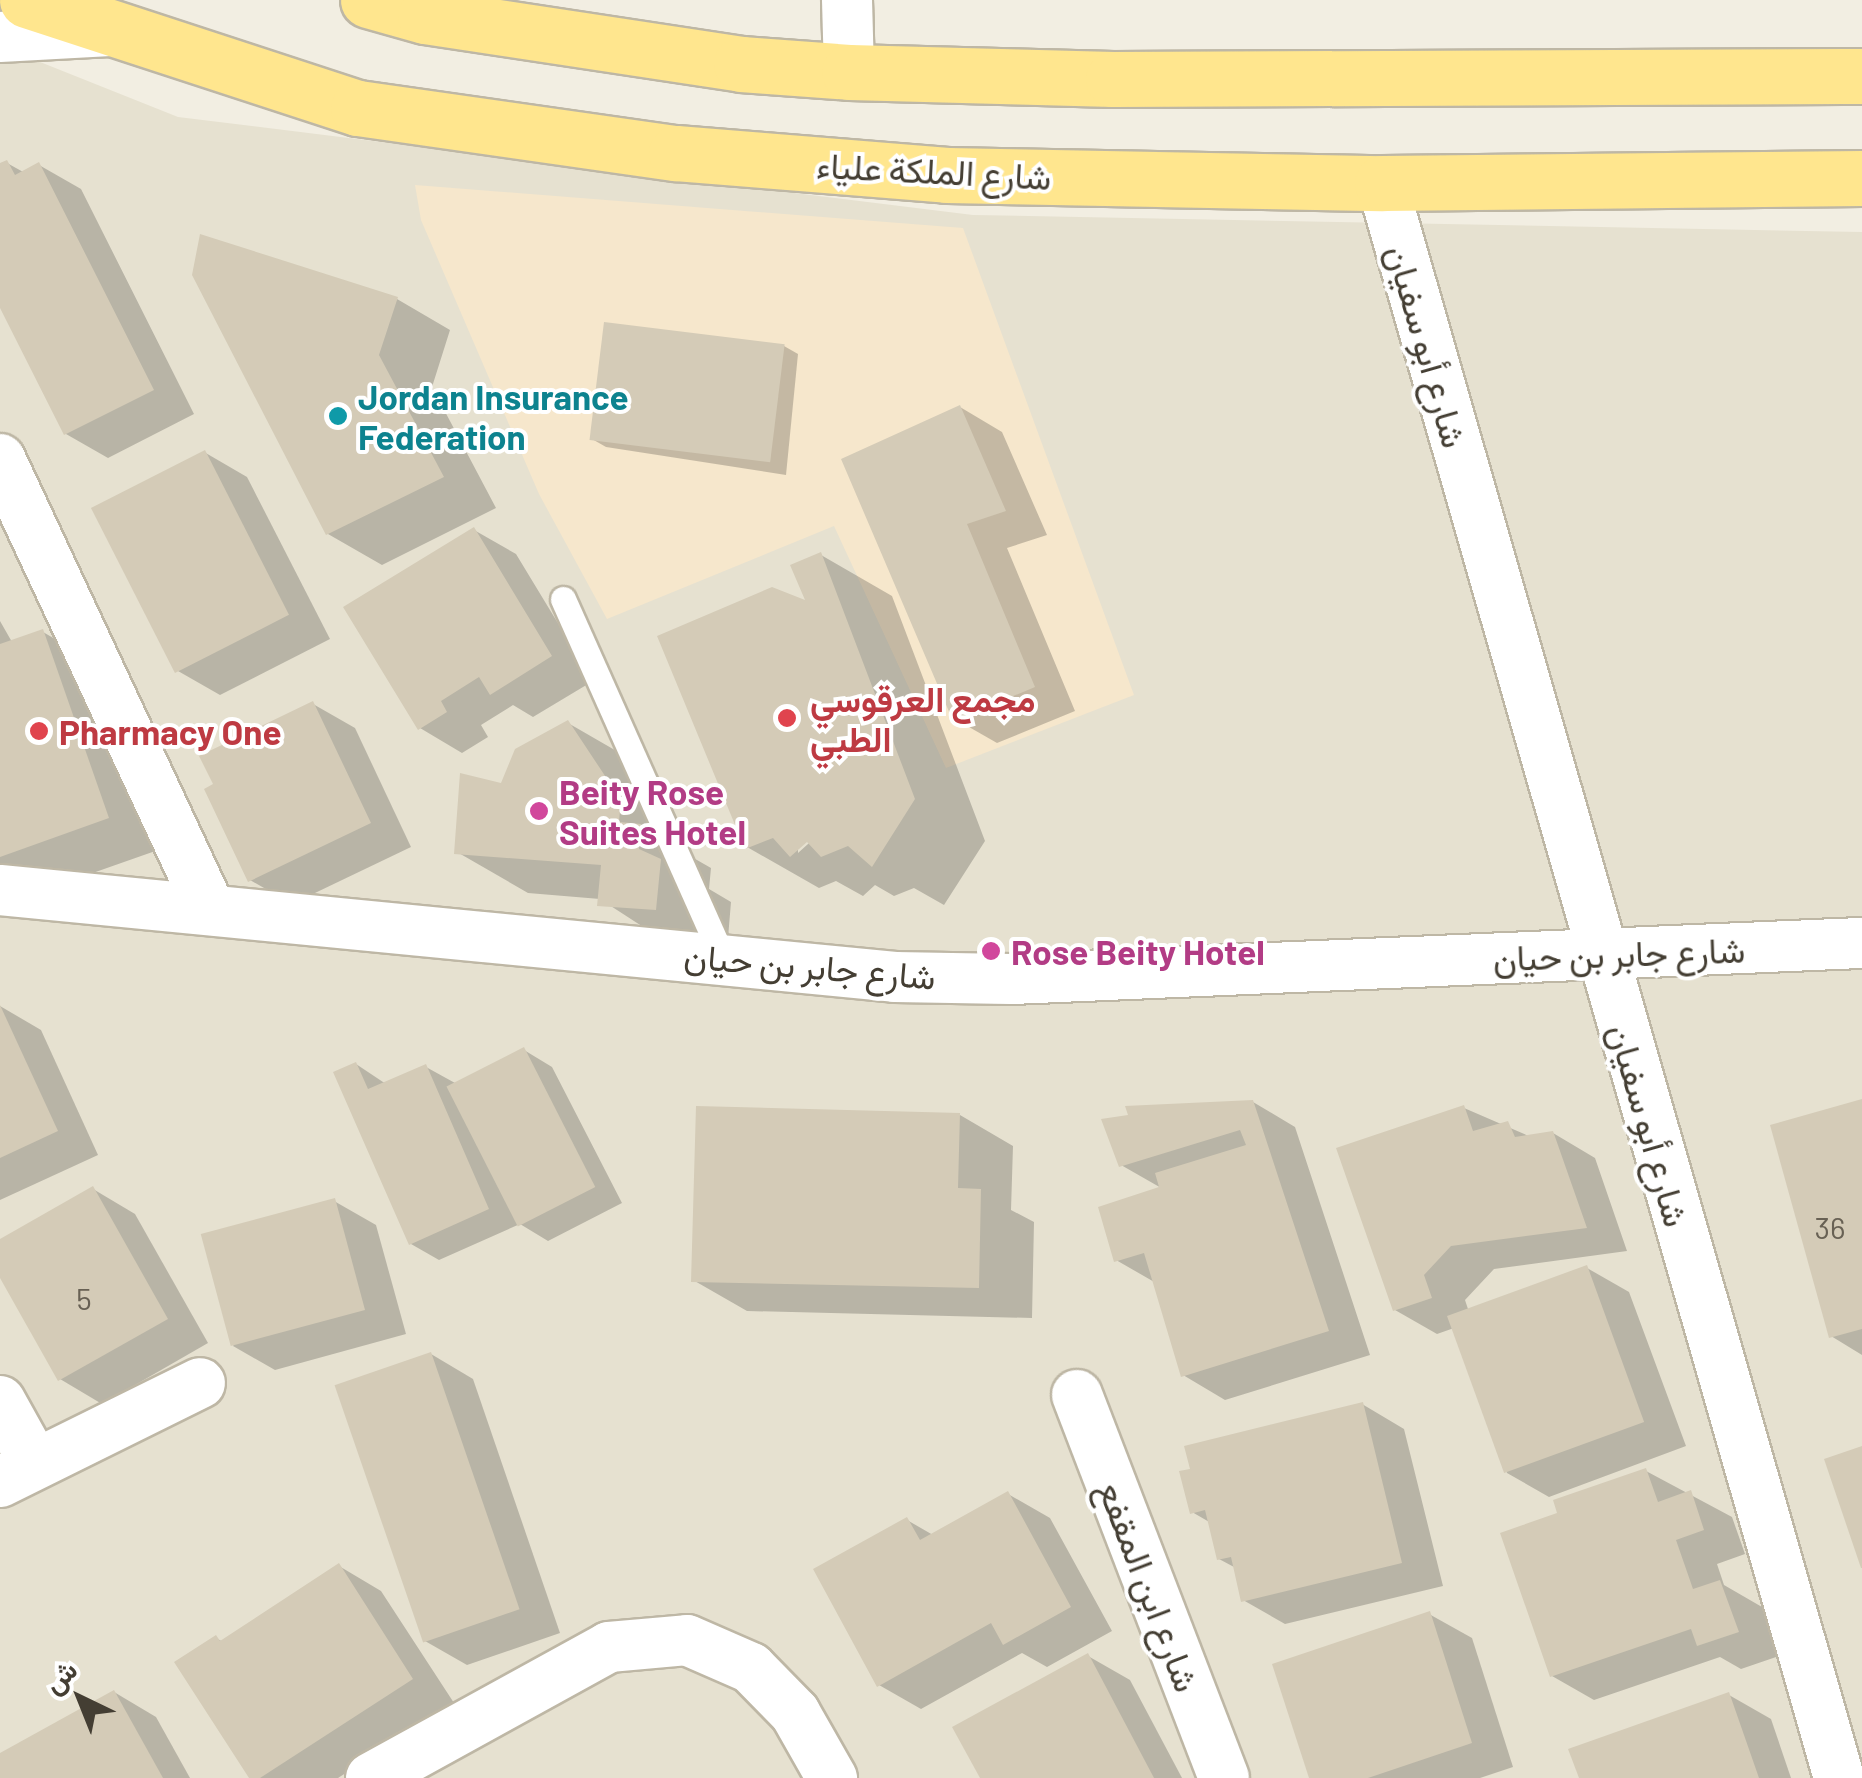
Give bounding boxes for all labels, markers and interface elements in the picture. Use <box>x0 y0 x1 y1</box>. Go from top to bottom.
street label: شارع الملكة علياء <box>815 143 1053 197</box>
street label: شارع أبو سفيان <box>1379 240 1477 452</box>
place label: Jordan Insurance Federation <box>358 375 629 457</box>
marker: Jordan Insurance Federation <box>327 405 349 427</box>
place label: مجمع العرقوسي الطبي <box>810 677 1036 759</box>
marker: مجمع العرقوسي الطبي <box>774 705 800 731</box>
place label: Pharmacy One <box>59 710 281 752</box>
marker: Pharmacy One <box>28 720 50 742</box>
place label: Beity Rose Suites Hotel <box>559 770 746 852</box>
marker: Beity Rose Suites Hotel <box>528 800 550 822</box>
street label: شارع جابر بن حيان <box>1492 928 1746 978</box>
place label: Rose Beity Hotel <box>1011 930 1265 972</box>
street label: شارع جابر بن حيان <box>682 933 938 997</box>
marker: Rose Beity Hotel <box>980 940 1002 962</box>
street label: شارع أبو سفيان <box>1601 1019 1699 1231</box>
house number: 36 <box>1815 1209 1845 1245</box>
house number: 5 <box>76 1280 92 1316</box>
street label: شارع ابن المقفع <box>1091 1475 1209 1697</box>
north arrow <box>30 1648 130 1748</box>
text: ش <box>36 1652 83 1700</box>

